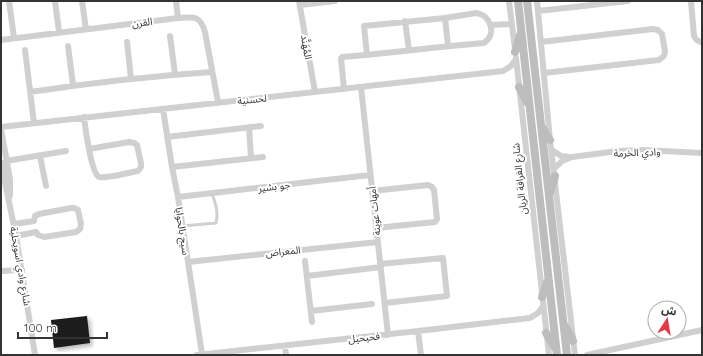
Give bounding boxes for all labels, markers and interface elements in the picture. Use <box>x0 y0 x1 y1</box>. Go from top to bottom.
street label: القرن <box>131 15 153 30</box>
street label: المُهَنَّد <box>298 34 315 60</box>
street label: لحسنية <box>237 91 268 108</box>
street label: شارع الغرافة الريان <box>509 142 531 215</box>
street label: وادي الخرمة <box>613 145 661 161</box>
street label: جو بشير <box>256 178 291 195</box>
street label: أمهات عوينة <box>365 185 384 236</box>
street label: سيج بالحوايا <box>171 206 193 256</box>
street label: شارع وادي اسويحلية <box>6 226 34 307</box>
street label: المعراض <box>265 243 301 260</box>
north arrow <box>647 300 687 340</box>
text: ش <box>660 302 678 319</box>
scale bar <box>18 314 107 340</box>
text: 100 m <box>24 320 57 335</box>
street label: فحيحيل <box>347 329 381 346</box>

